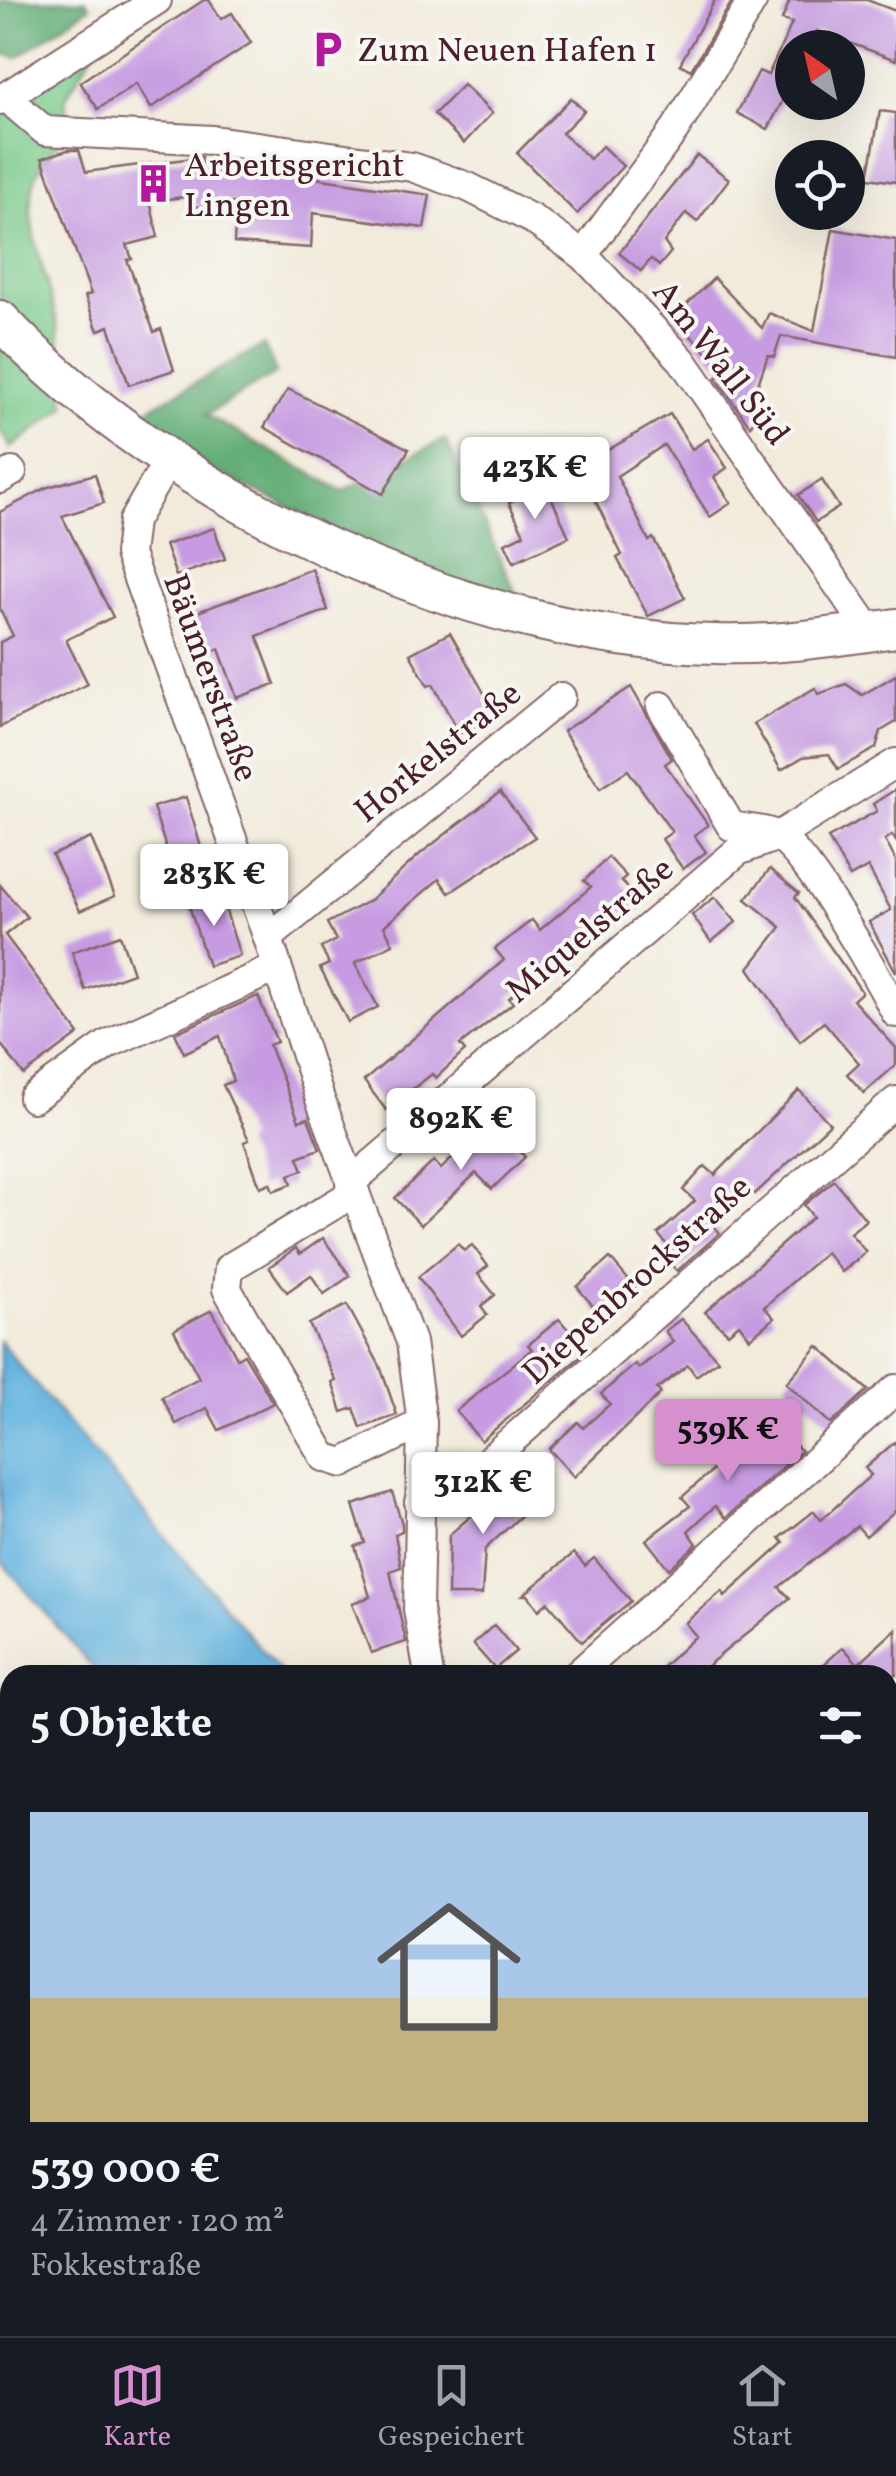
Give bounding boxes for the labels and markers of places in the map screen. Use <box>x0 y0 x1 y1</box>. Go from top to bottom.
parking icon: Zum Neuen Hafen 1 <box>306 28 348 70</box>
place label: Zum Neuen Hafen 1 <box>357 28 657 76</box>
place label: Arbeitsgericht Lingen <box>184 143 404 231</box>
building icon: Arbeitsgericht Lingen <box>133 163 175 205</box>
pin: 423K € <box>454 437 616 522</box>
pin: 283K € <box>133 844 295 929</box>
pin: 892K € <box>380 1088 542 1173</box>
pin: 539K € <box>647 1399 809 1484</box>
pin: 312K € <box>402 1452 564 1537</box>

